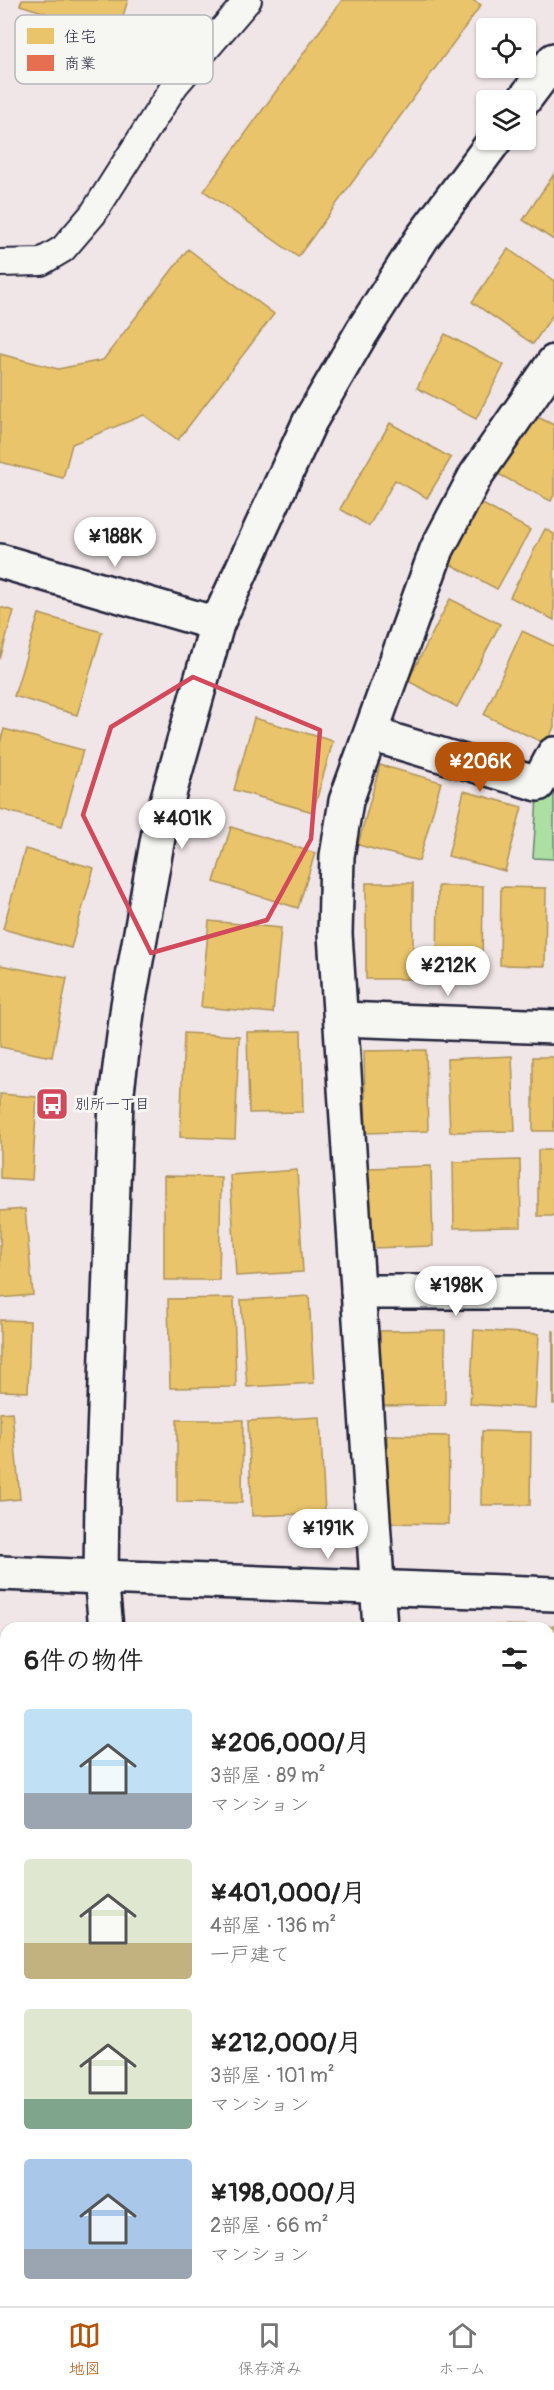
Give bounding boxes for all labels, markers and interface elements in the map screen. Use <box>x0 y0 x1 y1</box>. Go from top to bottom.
legend <box>15 15 213 84</box>
map controls <box>476 18 536 150</box>
button: locate <box>476 18 536 78</box>
text: 住宅 <box>64 27 96 47</box>
text: 商業 <box>64 54 96 74</box>
button: layers <box>476 90 536 150</box>
pin: ¥188K <box>73 517 157 568</box>
text: ¥188K <box>88 524 142 549</box>
pin: ¥206K <box>438 742 522 793</box>
text: ¥206K <box>449 749 511 774</box>
pin: ¥401K <box>140 799 224 850</box>
text: ¥401K <box>152 806 212 831</box>
pin: ¥212K <box>406 946 490 997</box>
text: ¥212K <box>420 953 476 978</box>
bus stop icon: 別所一丁目 <box>34 1086 70 1122</box>
place label: 別所一丁目 <box>75 1095 150 1114</box>
pin: ¥198K <box>414 1266 498 1317</box>
text: ¥198K <box>429 1273 483 1298</box>
pin: ¥191K <box>286 1509 370 1560</box>
text: ¥191K <box>302 1516 354 1541</box>
icon: filters <box>498 1642 531 1675</box>
text: 6件の物件 <box>24 1645 143 1677</box>
text: ¥206,000/月 <box>210 1727 371 1759</box>
icon: home <box>72 1733 144 1805</box>
text: 3部屋 · 89 m² <box>210 1763 326 1788</box>
text: マンション <box>210 1792 309 1817</box>
text: ¥401,000/月 <box>210 1877 366 1909</box>
icon: home <box>72 1883 144 1955</box>
text: 4部屋 · 136 m² <box>210 1913 336 1938</box>
text: 一戸建て <box>210 1942 290 1967</box>
text: ¥212,000/月 <box>210 2027 363 2059</box>
icon: home <box>72 2033 144 2105</box>
text: 3部屋 · 101 m² <box>210 2063 335 2088</box>
text: マンション <box>210 2092 309 2117</box>
text: ¥198,000/月 <box>210 2177 360 2209</box>
icon: home <box>72 2183 144 2255</box>
text: 2部屋 · 66 m² <box>210 2213 329 2238</box>
text: マンション <box>210 2242 309 2267</box>
tab: 地図 <box>68 2319 101 2379</box>
tab: 保存済み <box>238 2319 302 2379</box>
tab: ホーム <box>438 2319 486 2379</box>

